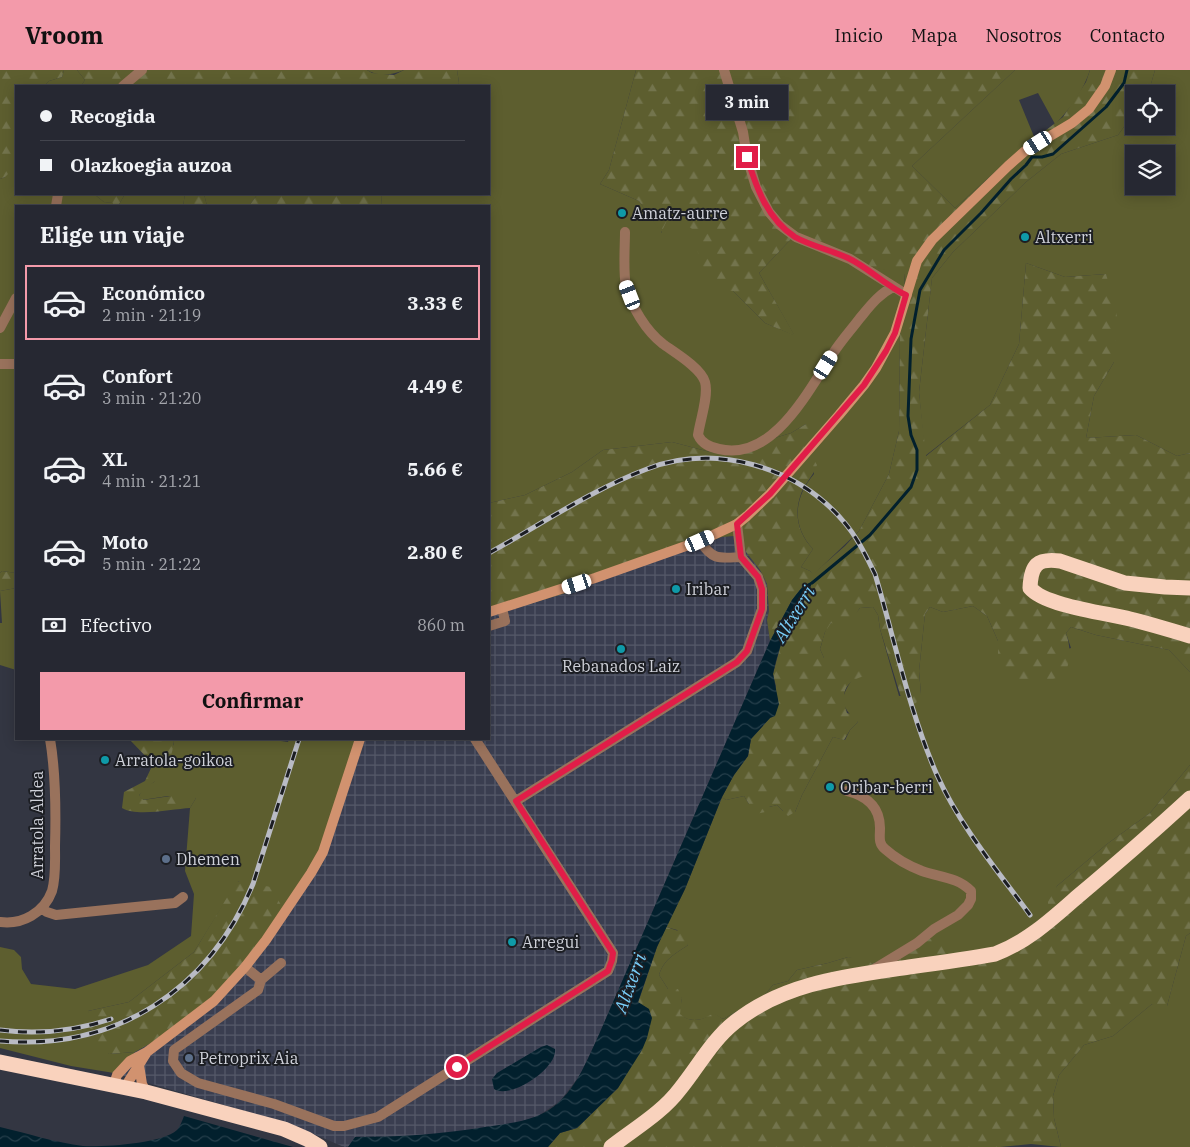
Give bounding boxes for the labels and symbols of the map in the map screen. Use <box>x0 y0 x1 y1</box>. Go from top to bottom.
callout: 3 min <box>706 84 788 119</box>
car <box>1021 129 1054 157</box>
route end <box>736 146 758 168</box>
place label: Amatz-aurre <box>632 203 728 223</box>
marker: Amatz-aurre <box>616 207 628 219</box>
place label: Altxerri <box>1035 227 1093 247</box>
marker: Altxerri <box>1019 231 1031 243</box>
car <box>617 278 642 312</box>
car <box>811 348 840 382</box>
car <box>683 528 716 554</box>
car <box>560 572 593 596</box>
place label: Iribar <box>686 579 729 599</box>
water label: Altxerri <box>767 581 820 647</box>
marker: Iribar <box>670 583 682 595</box>
marker: Rebanados Laiz <box>615 643 627 655</box>
place label: Rebanados Laiz <box>562 656 680 676</box>
place label: Arratola-goikoa <box>115 750 233 770</box>
marker: Arratola-goikoa <box>99 754 111 766</box>
street label: Arratola Aldea <box>27 771 47 879</box>
place label: Oribar-berri <box>840 777 933 797</box>
marker: Oribar-berri <box>824 781 836 793</box>
place label: Dhemen <box>176 849 240 869</box>
marker: Dhemen <box>160 853 172 865</box>
place label: Arregui <box>522 932 579 952</box>
marker: Arregui <box>506 936 518 948</box>
water label: Altxerri <box>608 949 652 1017</box>
place label: Petroprix Aia <box>199 1048 299 1068</box>
marker: Petroprix Aia <box>183 1052 195 1064</box>
route start <box>446 1056 468 1078</box>

